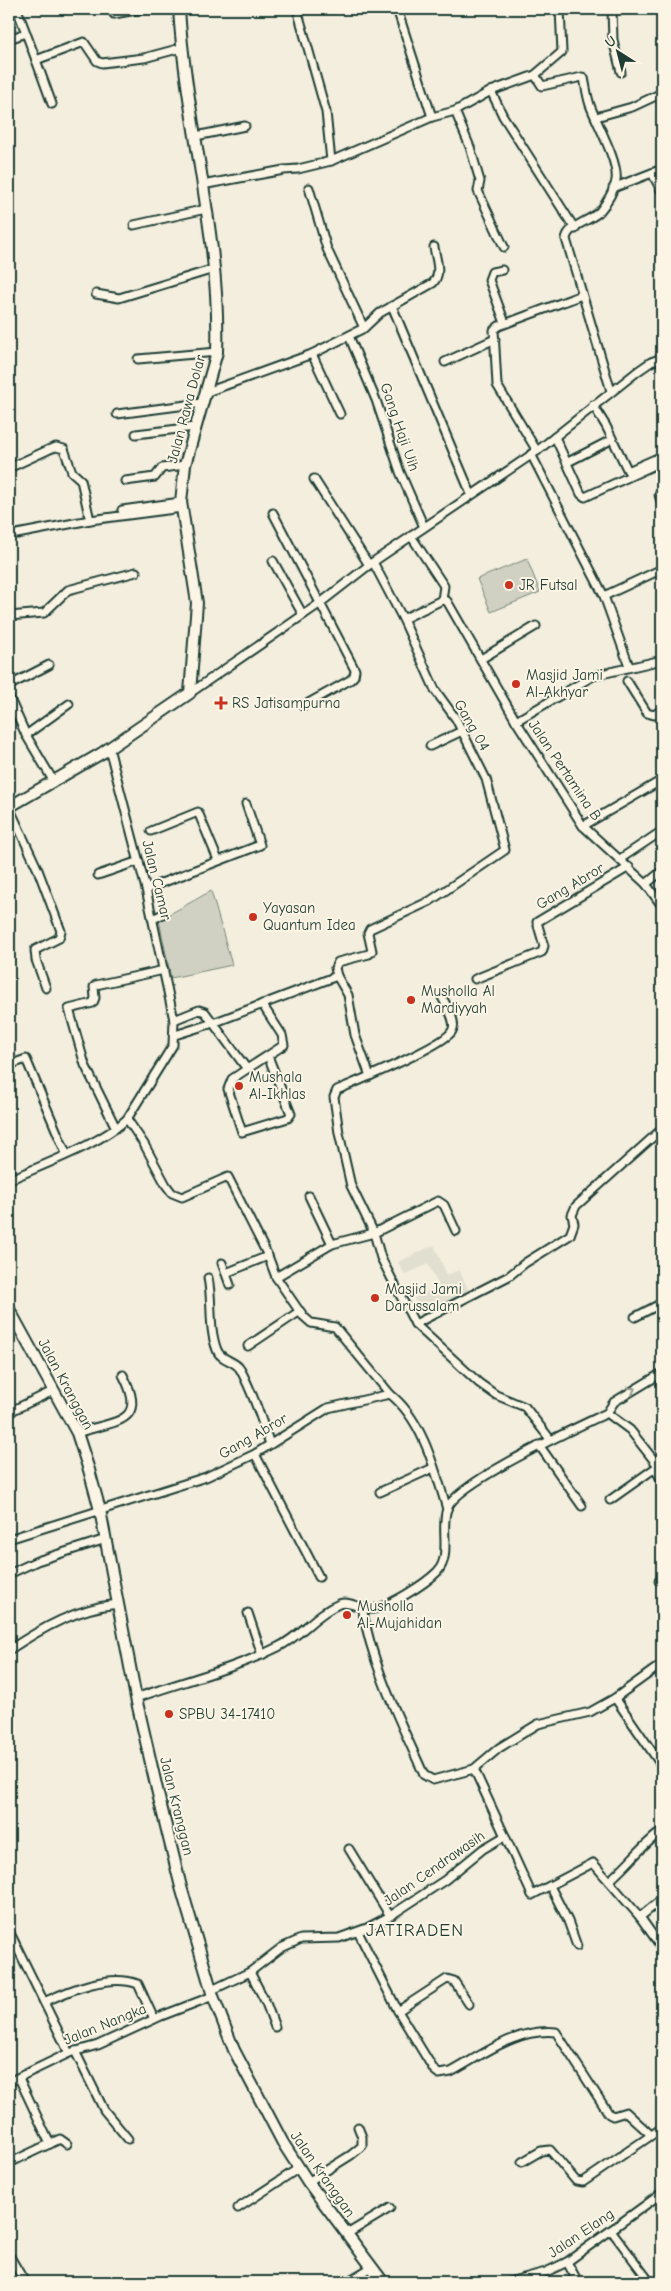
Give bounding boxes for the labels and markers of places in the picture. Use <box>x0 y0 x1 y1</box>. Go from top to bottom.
place label: JR Futsal <box>519 576 578 594</box>
marker: JR Futsal <box>503 579 515 591</box>
place label: Masjid Jami Al-Akhyar <box>526 666 603 701</box>
marker: Masjid Jami Al-Akhyar <box>510 678 522 690</box>
place label: RS Jatisampurna <box>232 694 340 712</box>
marker: RS Jatisampurna <box>214 696 228 710</box>
place label: Yayasan Quantum Idea <box>263 899 356 934</box>
marker: Yayasan Quantum Idea <box>247 911 259 923</box>
place label: Musholla Al Mardiyyah <box>421 982 495 1017</box>
marker: Musholla Al Mardiyyah <box>405 994 417 1006</box>
place label: Mushala Al-Ikhlas <box>249 1068 305 1103</box>
marker: Mushala Al-Ikhlas <box>233 1080 245 1092</box>
place label: Masjid Jami Darussalam <box>385 1280 462 1315</box>
marker: Masjid Jami Darussalam <box>369 1292 381 1304</box>
place label: Musholla Al-Mujahidan <box>357 1597 442 1632</box>
marker: Musholla Al-Mujahidan <box>341 1609 353 1621</box>
place label: SPBU 34-17410 <box>179 1705 275 1723</box>
marker: SPBU 34-17410 <box>163 1708 175 1720</box>

